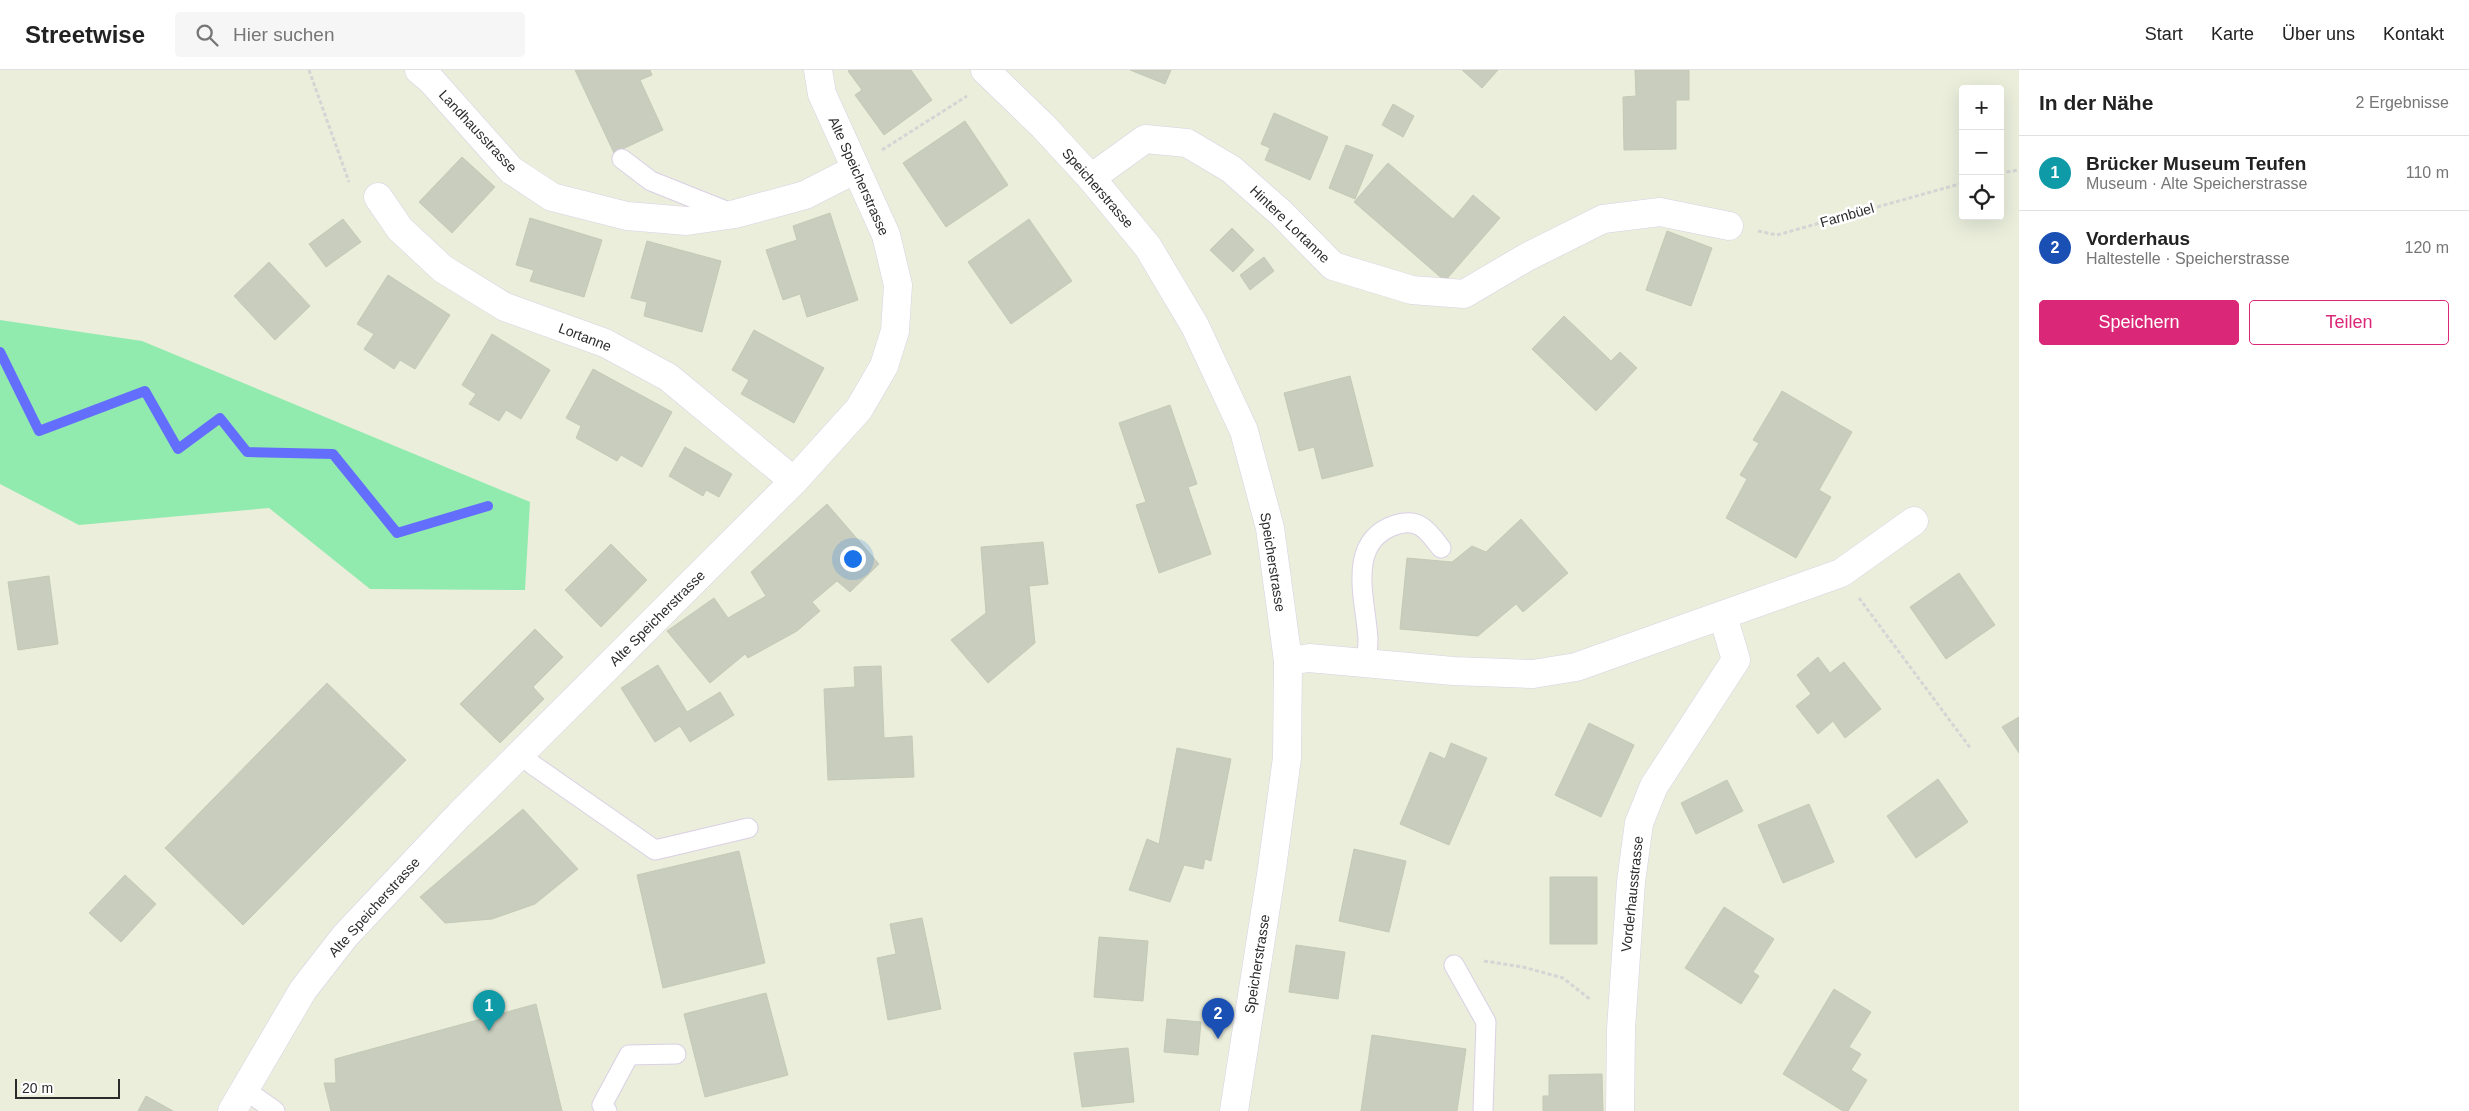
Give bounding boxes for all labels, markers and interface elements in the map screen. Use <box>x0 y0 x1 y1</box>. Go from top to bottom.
search box <box>175 12 525 57</box>
text: Streetwise <box>25 21 145 48</box>
icon: search <box>193 21 221 49</box>
text: Hier suchen <box>233 24 334 45</box>
text: Start <box>2145 24 2183 44</box>
text: Karte <box>2211 24 2254 44</box>
text: Über uns <box>2282 24 2355 44</box>
text: Kontakt <box>2383 24 2444 44</box>
map controls <box>1959 85 2004 220</box>
button: + <box>1959 85 2004 130</box>
street label: Landhausstrasse <box>436 87 520 176</box>
text: In der Nähe <box>2039 91 2153 114</box>
text: 2 Ergebnisse <box>2356 94 2449 111</box>
street label: Alte Speicherstrasse <box>826 114 893 238</box>
button: − <box>1959 130 2004 175</box>
street label: Speicherstrasse <box>1059 145 1137 231</box>
text: Brücker Museum Teufen <box>2086 153 2306 174</box>
text: 1 <box>2051 164 2059 181</box>
text: 110 m <box>2406 164 2449 181</box>
button: locate <box>1959 175 2004 220</box>
text: Museum · Alte Speicherstrasse <box>2086 175 2307 192</box>
street label: Hintere Lortanne <box>1247 182 1333 266</box>
street label: Farnbüel <box>1818 200 1876 230</box>
text: Vorderhaus <box>2086 228 2190 249</box>
text: 2 <box>2051 239 2059 256</box>
text: 120 m <box>2405 239 2449 256</box>
text: Haltestelle · Speicherstrasse <box>2086 250 2290 267</box>
button: Speichern <box>2039 300 2239 345</box>
button: Teilen <box>2249 300 2449 345</box>
street label: Lortanne <box>556 320 614 354</box>
street label: Speicherstrasse <box>1257 511 1289 613</box>
your location <box>840 546 866 572</box>
street label: Alte Speicherstrasse <box>606 567 708 669</box>
street label: Vorderhausstrasse <box>1618 835 1646 953</box>
street label: Alte Speicherstrasse <box>325 854 423 960</box>
street label: Speicherstrasse <box>1241 913 1273 1015</box>
pin: 1 <box>473 990 505 1031</box>
pin: 2 <box>1202 998 1234 1039</box>
scale bar <box>15 1076 120 1099</box>
text: 20 m <box>22 1080 53 1096</box>

